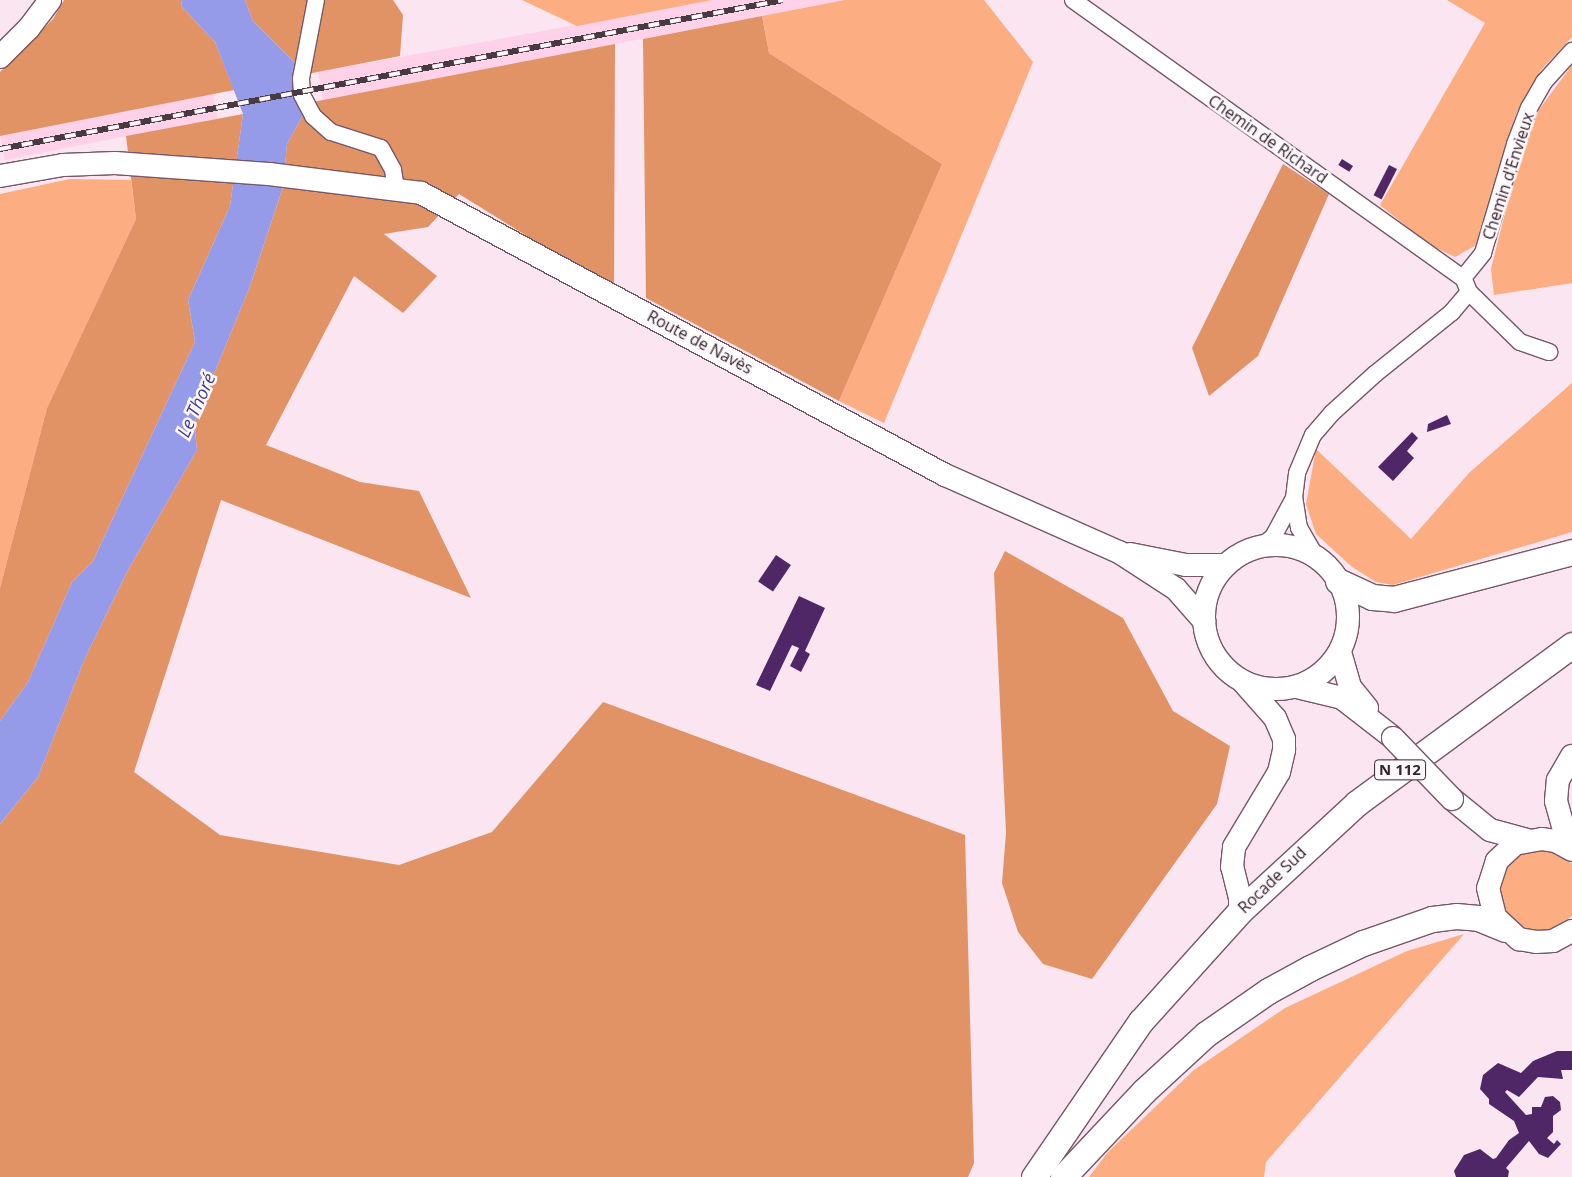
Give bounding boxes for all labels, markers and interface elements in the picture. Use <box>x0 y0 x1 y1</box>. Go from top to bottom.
street label: Chemin de Richard <box>1205 91 1331 187</box>
street label: Chemin d'Envieux <box>1478 110 1538 242</box>
street label: Route de Navès <box>644 306 756 378</box>
water label: Le Thoré <box>172 370 220 440</box>
road number: N 112 <box>1374 758 1426 782</box>
street label: Rocade Sud <box>1234 843 1310 917</box>

